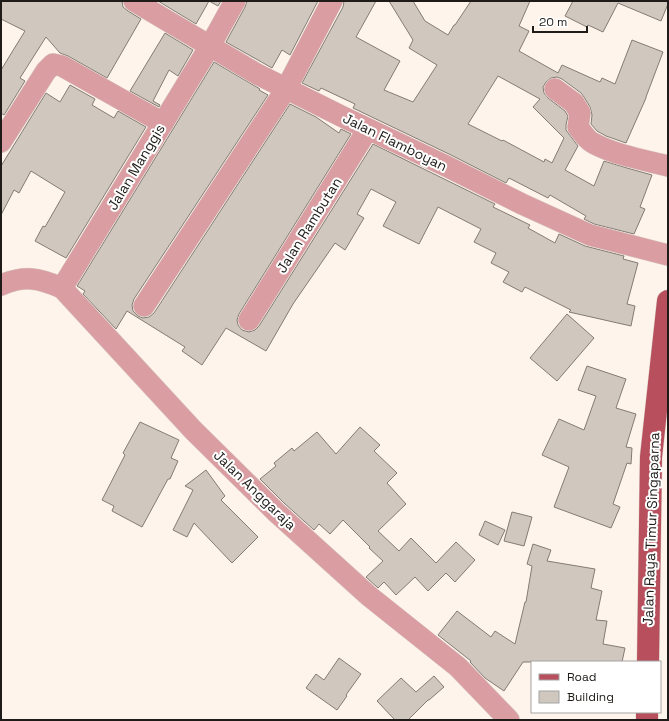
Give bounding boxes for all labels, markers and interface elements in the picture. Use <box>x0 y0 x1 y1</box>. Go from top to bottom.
scale bar <box>533 8 587 34</box>
text: 20 m <box>539 14 567 30</box>
street label: Jalan Flamboyan <box>340 109 450 175</box>
street label: Jalan Manggis <box>103 121 169 213</box>
street label: Jalan Rambutan <box>272 174 346 276</box>
street label: Jalan Raya Timur Singaparna <box>639 432 663 626</box>
street label: Jalan Anggaraja <box>210 446 300 534</box>
legend <box>531 661 661 713</box>
text: Road <box>567 669 596 685</box>
text: Building <box>567 689 614 705</box>

